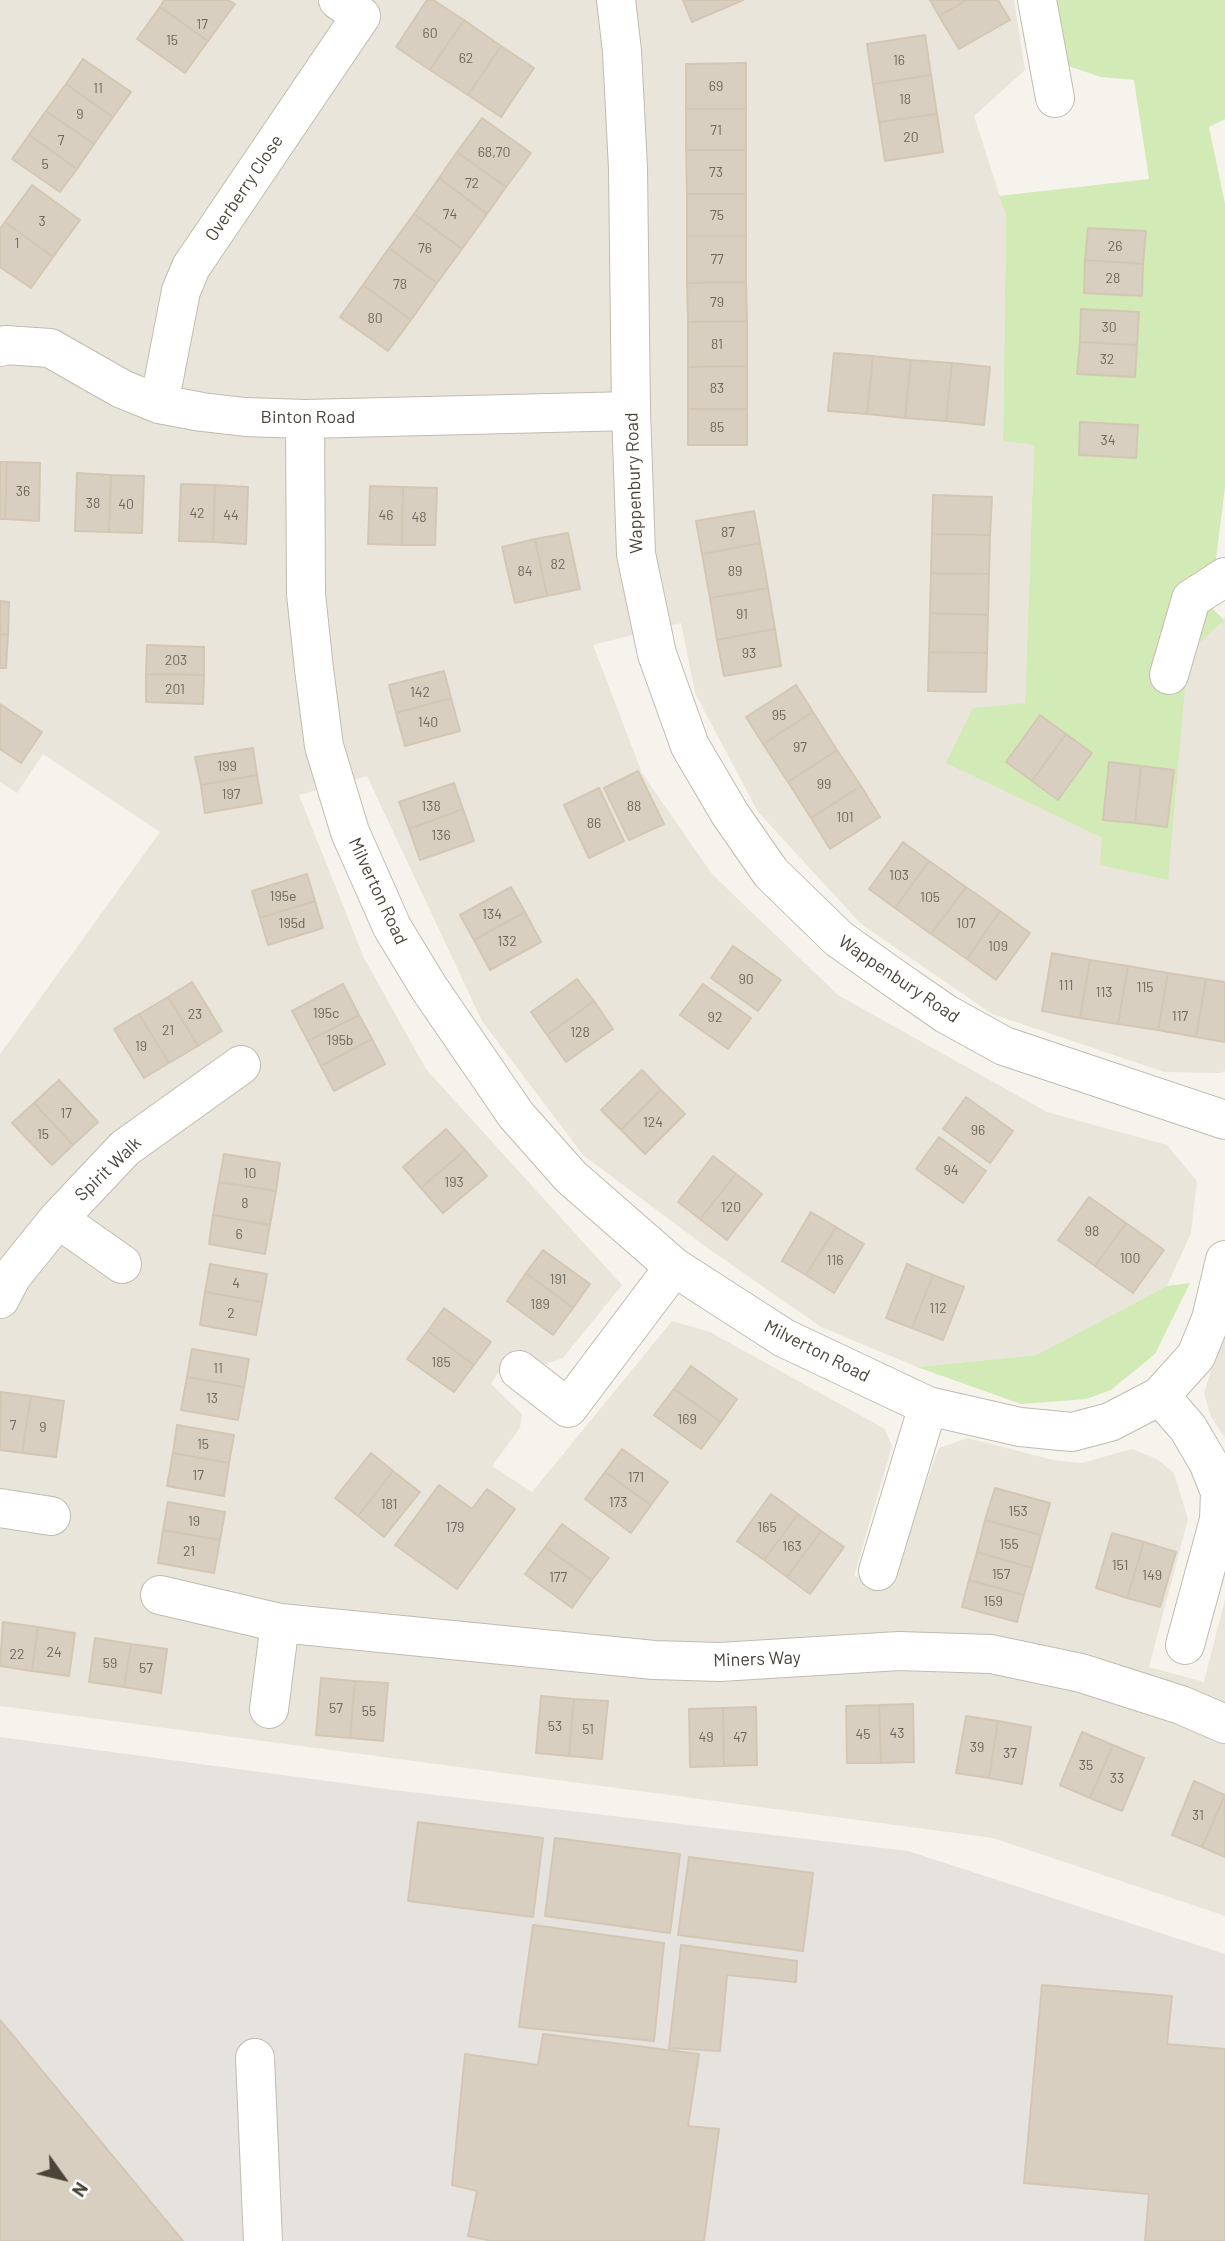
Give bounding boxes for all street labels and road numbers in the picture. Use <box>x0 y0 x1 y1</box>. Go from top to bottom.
street label: Overberry Close <box>201 131 287 245</box>
street label: Binton Road <box>261 406 355 428</box>
street label: Wappenbury Road <box>621 412 647 554</box>
street label: Milverton Road <box>344 834 412 948</box>
street label: Wappenbury Road <box>834 931 964 1027</box>
street label: Spirit Walk <box>70 1132 146 1206</box>
street label: Milverton Road <box>761 1315 873 1387</box>
street label: Miners Way <box>713 1647 801 1671</box>

